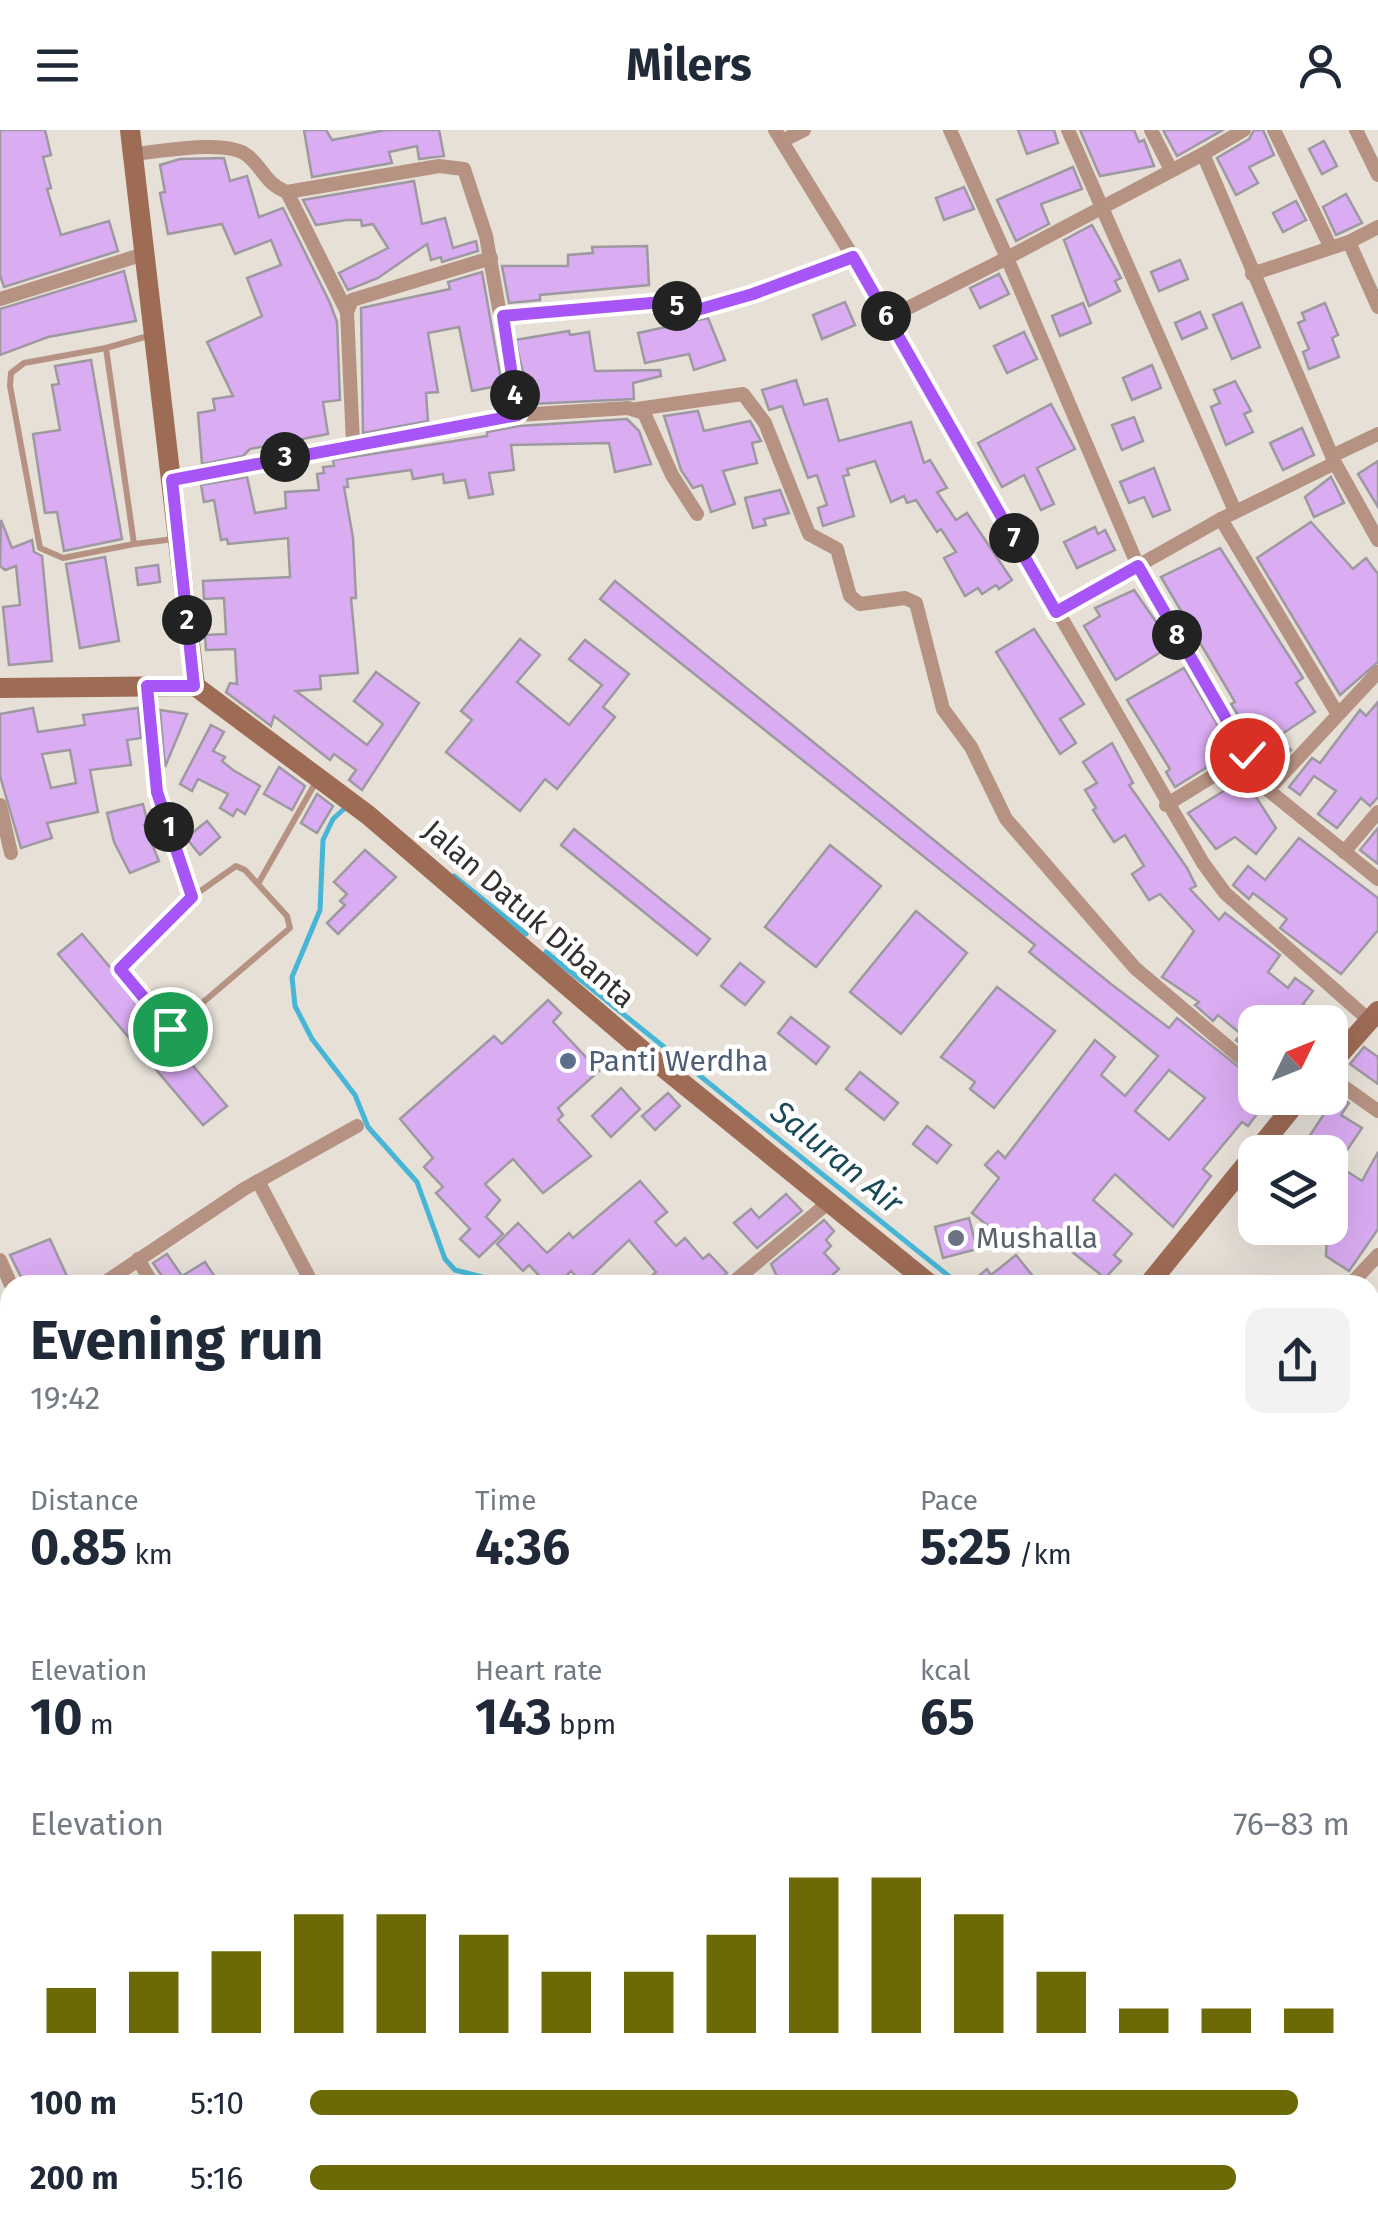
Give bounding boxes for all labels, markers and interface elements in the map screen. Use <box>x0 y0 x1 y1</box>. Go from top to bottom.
icon: menu <box>30 38 85 93</box>
text: Milers <box>626 38 752 92</box>
icon: person <box>1293 38 1348 93</box>
pin: 5 <box>652 281 702 331</box>
text: 5 <box>669 289 685 322</box>
pin: 6 <box>861 291 911 341</box>
text: 6 <box>878 299 894 332</box>
pin: 4 <box>490 370 540 420</box>
text: 4 <box>507 378 523 411</box>
pin: 3 <box>260 432 310 482</box>
text: 3 <box>278 440 292 473</box>
pin: 7 <box>989 513 1039 563</box>
text: 7 <box>1007 521 1021 554</box>
pin: 2 <box>162 595 212 645</box>
text: 2 <box>180 603 194 636</box>
pin: 8 <box>1152 610 1202 660</box>
text: 8 <box>1169 618 1185 651</box>
pin <box>1205 713 1290 798</box>
icon: check <box>1220 728 1275 783</box>
pin: 1 <box>144 802 194 852</box>
text: 1 <box>163 810 176 843</box>
street label: Jalan Datuk Dibanta <box>416 812 642 1016</box>
pin <box>128 987 213 1072</box>
icon: arrive <box>143 1002 198 1057</box>
north arrow <box>1238 1005 1348 1115</box>
map controls <box>1238 1005 1348 1245</box>
place label: Panti Werdha <box>588 1043 768 1079</box>
marker: Panti Werdha <box>557 1050 579 1072</box>
water label: Saluran Air <box>763 1092 912 1223</box>
button: layers <box>1238 1135 1348 1245</box>
place label: Mushalla <box>976 1220 1098 1256</box>
marker: Mushalla <box>945 1227 967 1249</box>
text: Evening run <box>30 1308 324 1374</box>
button: share <box>1245 1308 1350 1413</box>
text: 19:42 <box>30 1379 100 1417</box>
text: Distance <box>30 1484 139 1517</box>
text: Time <box>475 1484 537 1517</box>
text: Pace <box>920 1484 978 1517</box>
text: 0.85 <box>30 1517 127 1577</box>
text: 4:36 <box>475 1517 570 1577</box>
text: 5:25 <box>920 1517 1011 1577</box>
text: km <box>127 1538 173 1571</box>
text: /km <box>1011 1538 1072 1571</box>
text: Elevation <box>30 1654 147 1687</box>
text: Heart rate <box>475 1654 603 1687</box>
text: kcal <box>920 1654 970 1687</box>
text: 10 <box>30 1687 82 1747</box>
text: 143 <box>475 1687 552 1747</box>
text: 65 <box>920 1687 975 1747</box>
text: m <box>82 1708 114 1741</box>
text: bpm <box>552 1708 616 1741</box>
text: Elevation <box>30 1805 164 1843</box>
text: 76–83 m <box>1233 1805 1350 1843</box>
text: 100 m <box>30 2084 117 2122</box>
text: 5:10 <box>190 2084 244 2122</box>
text: 200 m <box>30 2159 119 2197</box>
text: 5:16 <box>190 2159 243 2197</box>

